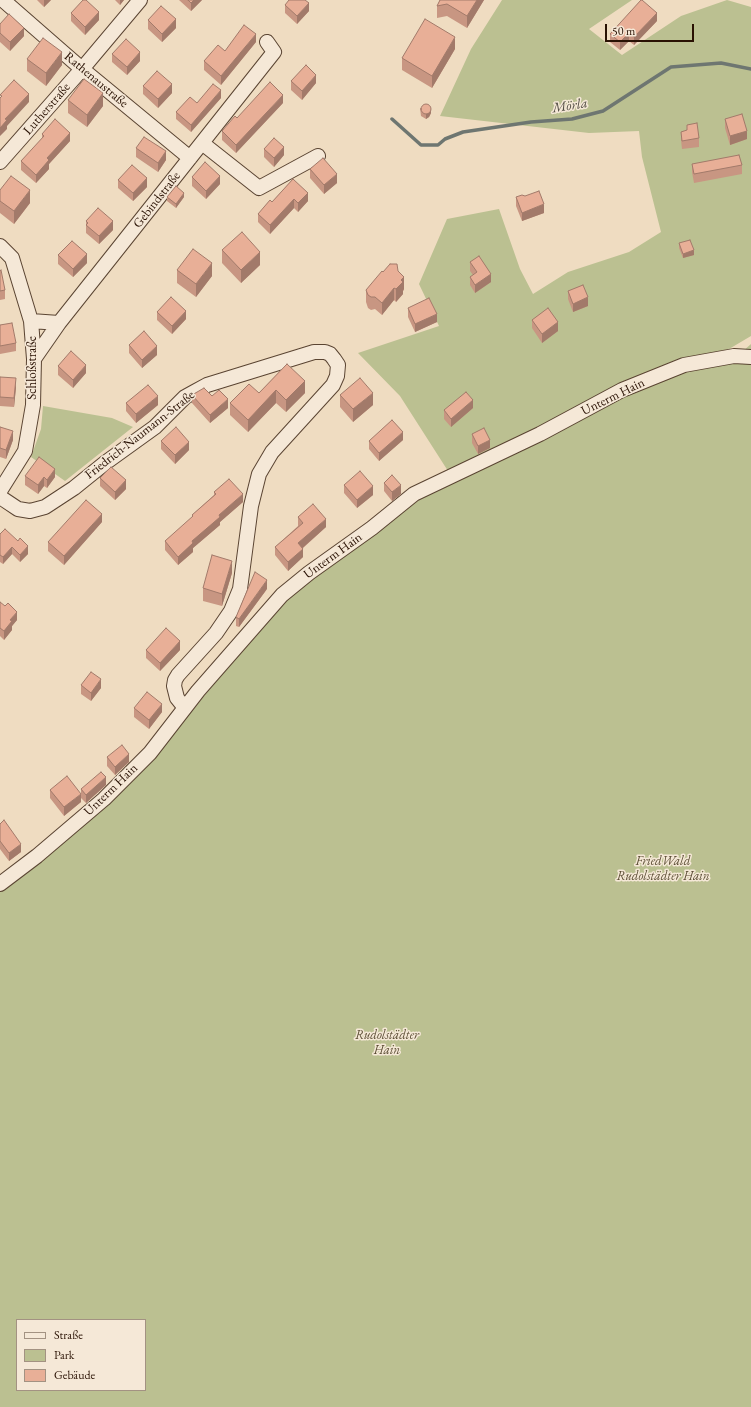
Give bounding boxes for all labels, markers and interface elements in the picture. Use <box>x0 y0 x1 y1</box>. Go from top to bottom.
scale bar <box>607 16 696 42</box>
text: 50 m <box>612 23 635 39</box>
street label: Rathenaustraße <box>61 49 131 111</box>
street label: Lutherstraße <box>20 80 74 138</box>
water label: Mörla <box>551 95 589 117</box>
street label: Gebindstraße <box>130 169 184 231</box>
street label: Schloßstraße <box>24 336 40 400</box>
street label: Unterm Hain <box>579 375 647 419</box>
street label: Friedrich-Naumann-Straße <box>82 387 198 483</box>
street label: Unterm Hain <box>301 530 365 582</box>
street label: Unterm Hain <box>81 761 141 819</box>
park label: FriedWald Rudolstädter Hain <box>617 853 709 884</box>
park label: Rudolstädter Hain <box>355 1027 419 1058</box>
legend <box>16 1319 146 1391</box>
text: Straße <box>54 1327 83 1343</box>
text: Park <box>54 1347 74 1363</box>
text: Gebäude <box>54 1367 95 1383</box>

